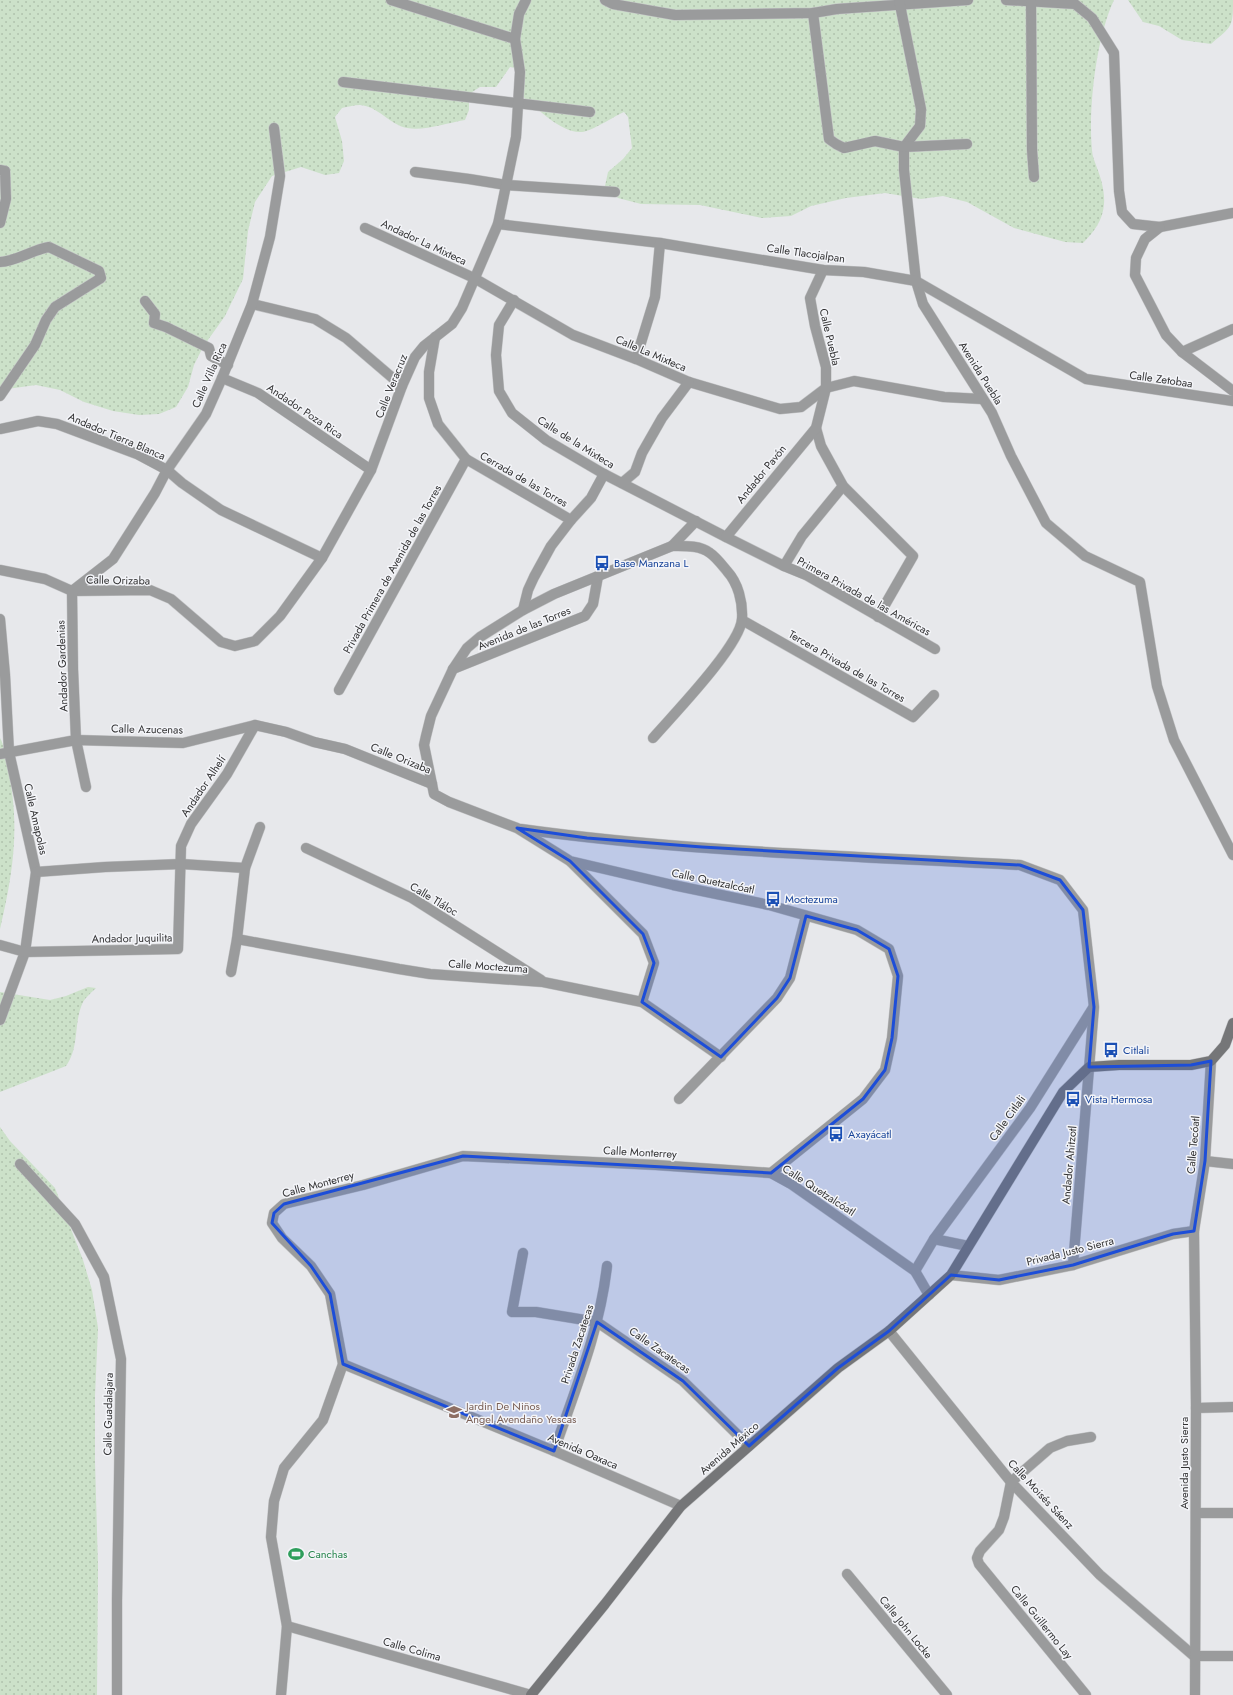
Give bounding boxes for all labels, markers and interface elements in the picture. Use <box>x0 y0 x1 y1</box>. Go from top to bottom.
street label: Andador La Mixteca <box>379 215 469 269</box>
street label: Calle Tlacojalpan <box>766 240 846 266</box>
street label: Calle Puebla <box>816 307 844 367</box>
street label: Calle La Mixteca <box>613 331 689 375</box>
street label: Avenida Puebla <box>955 338 1007 408</box>
street label: Calle Villa Rica <box>187 340 231 410</box>
street label: Calle Veracruz <box>371 352 411 420</box>
street label: Calle Zetobaa <box>1128 367 1194 391</box>
street label: Andador Poza Rica <box>264 380 346 442</box>
street label: Andador Tierra Blanca <box>66 408 168 464</box>
street label: Calle de la Mixteca <box>534 412 618 472</box>
street label: Andador Pavón <box>732 441 790 507</box>
street label: Cerrada de las Torres <box>477 447 571 511</box>
street label: Privada Primera de Avenida de las Torres <box>339 481 445 656</box>
street label: Primera Privada de las Américas <box>794 553 934 640</box>
bus stop icon: Base Manzana L <box>593 554 611 572</box>
place label: Base Manzana L <box>614 555 689 571</box>
street label: Calle Orizaba <box>86 571 150 589</box>
street label: Avenida de las Torres <box>475 602 573 654</box>
street label: Andador Gardenias <box>52 619 72 712</box>
street label: Tercera Privada de las Torres <box>786 626 909 706</box>
street label: Calle Azucenas <box>111 720 184 738</box>
street label: Calle Orizaba <box>368 739 434 777</box>
street label: Andador Alhelí <box>177 751 230 820</box>
street label: Calle Amapolas <box>20 782 52 857</box>
street label: Calle Quetzalcóatl <box>670 864 756 898</box>
street label: Calle Tláloc <box>407 878 461 920</box>
bus stop icon: Moctezuma <box>764 890 782 908</box>
place label: Moctezuma <box>785 891 838 907</box>
street label: Andador Juquilita <box>92 929 172 947</box>
street label: Calle Moctezuma <box>448 955 528 977</box>
bus stop icon: Citlali <box>1102 1041 1120 1059</box>
place label: Citlali <box>1123 1042 1149 1058</box>
bus stop icon: Vista Hermosa <box>1064 1090 1082 1108</box>
place label: Vista Hermosa <box>1085 1091 1152 1107</box>
street label: Calle Citlali <box>985 1092 1029 1144</box>
street label: Calle Tecóatl <box>1182 1115 1204 1175</box>
bus stop icon: Axayácatl <box>827 1125 845 1143</box>
street label: Andador Ahitzotl <box>1058 1125 1080 1205</box>
place label: Axayácatl <box>848 1126 892 1142</box>
street label: Calle Monterrey <box>603 1142 677 1162</box>
street label: Calle Quetzalcóatl <box>779 1160 859 1220</box>
street label: Calle Monterrey <box>280 1167 356 1201</box>
street label: Privada Justo Sierra <box>1025 1232 1115 1270</box>
street label: Privada Zacatecas <box>557 1302 598 1386</box>
street label: Calle Zacatecas <box>626 1323 695 1378</box>
street label: Calle Guadalajara <box>99 1372 117 1456</box>
place label: Jardin De Niños Angel Avendaño Yescas <box>464 1398 577 1427</box>
school or university icon: Jardin De Niños Angel Avendaño Yescas <box>445 1403 463 1421</box>
street label: Avenida Justo Sierra <box>1176 1417 1192 1509</box>
street label: Avenida México <box>696 1418 762 1478</box>
street label: Avenida Oaxaca <box>545 1429 621 1473</box>
street label: Calle Moisés Sáenz <box>1004 1456 1078 1532</box>
sports icon: Canchas <box>287 1545 305 1563</box>
place label: Canchas <box>308 1546 348 1562</box>
street label: Calle Guillermo Lay <box>1007 1581 1077 1663</box>
street label: Calle John Locke <box>876 1592 937 1662</box>
street label: Calle Colima <box>381 1633 443 1665</box>

